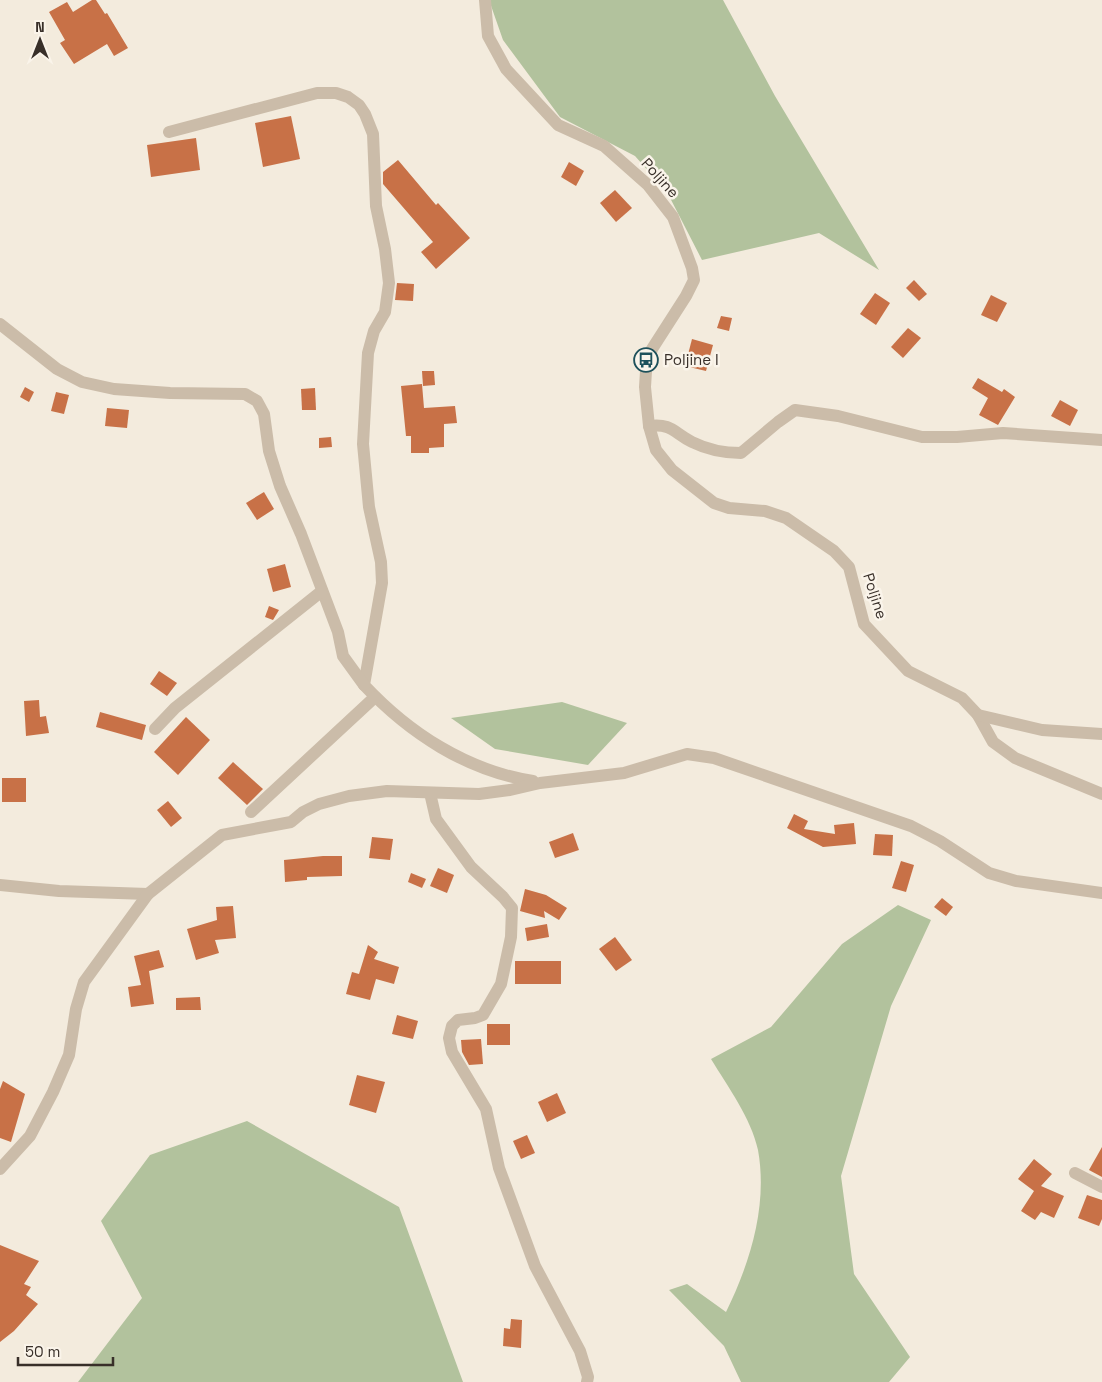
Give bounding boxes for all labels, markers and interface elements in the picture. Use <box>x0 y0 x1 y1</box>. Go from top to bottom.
north arrow <box>15 15 65 65</box>
text: N <box>35 18 45 36</box>
street label: Poljine <box>638 154 683 202</box>
bus stop icon: Poljine I <box>633 347 659 373</box>
place label: Poljine I <box>664 350 719 369</box>
street label: Poljine <box>859 570 892 621</box>
scale bar <box>18 1334 112 1366</box>
text: 50 m <box>25 1342 60 1361</box>

